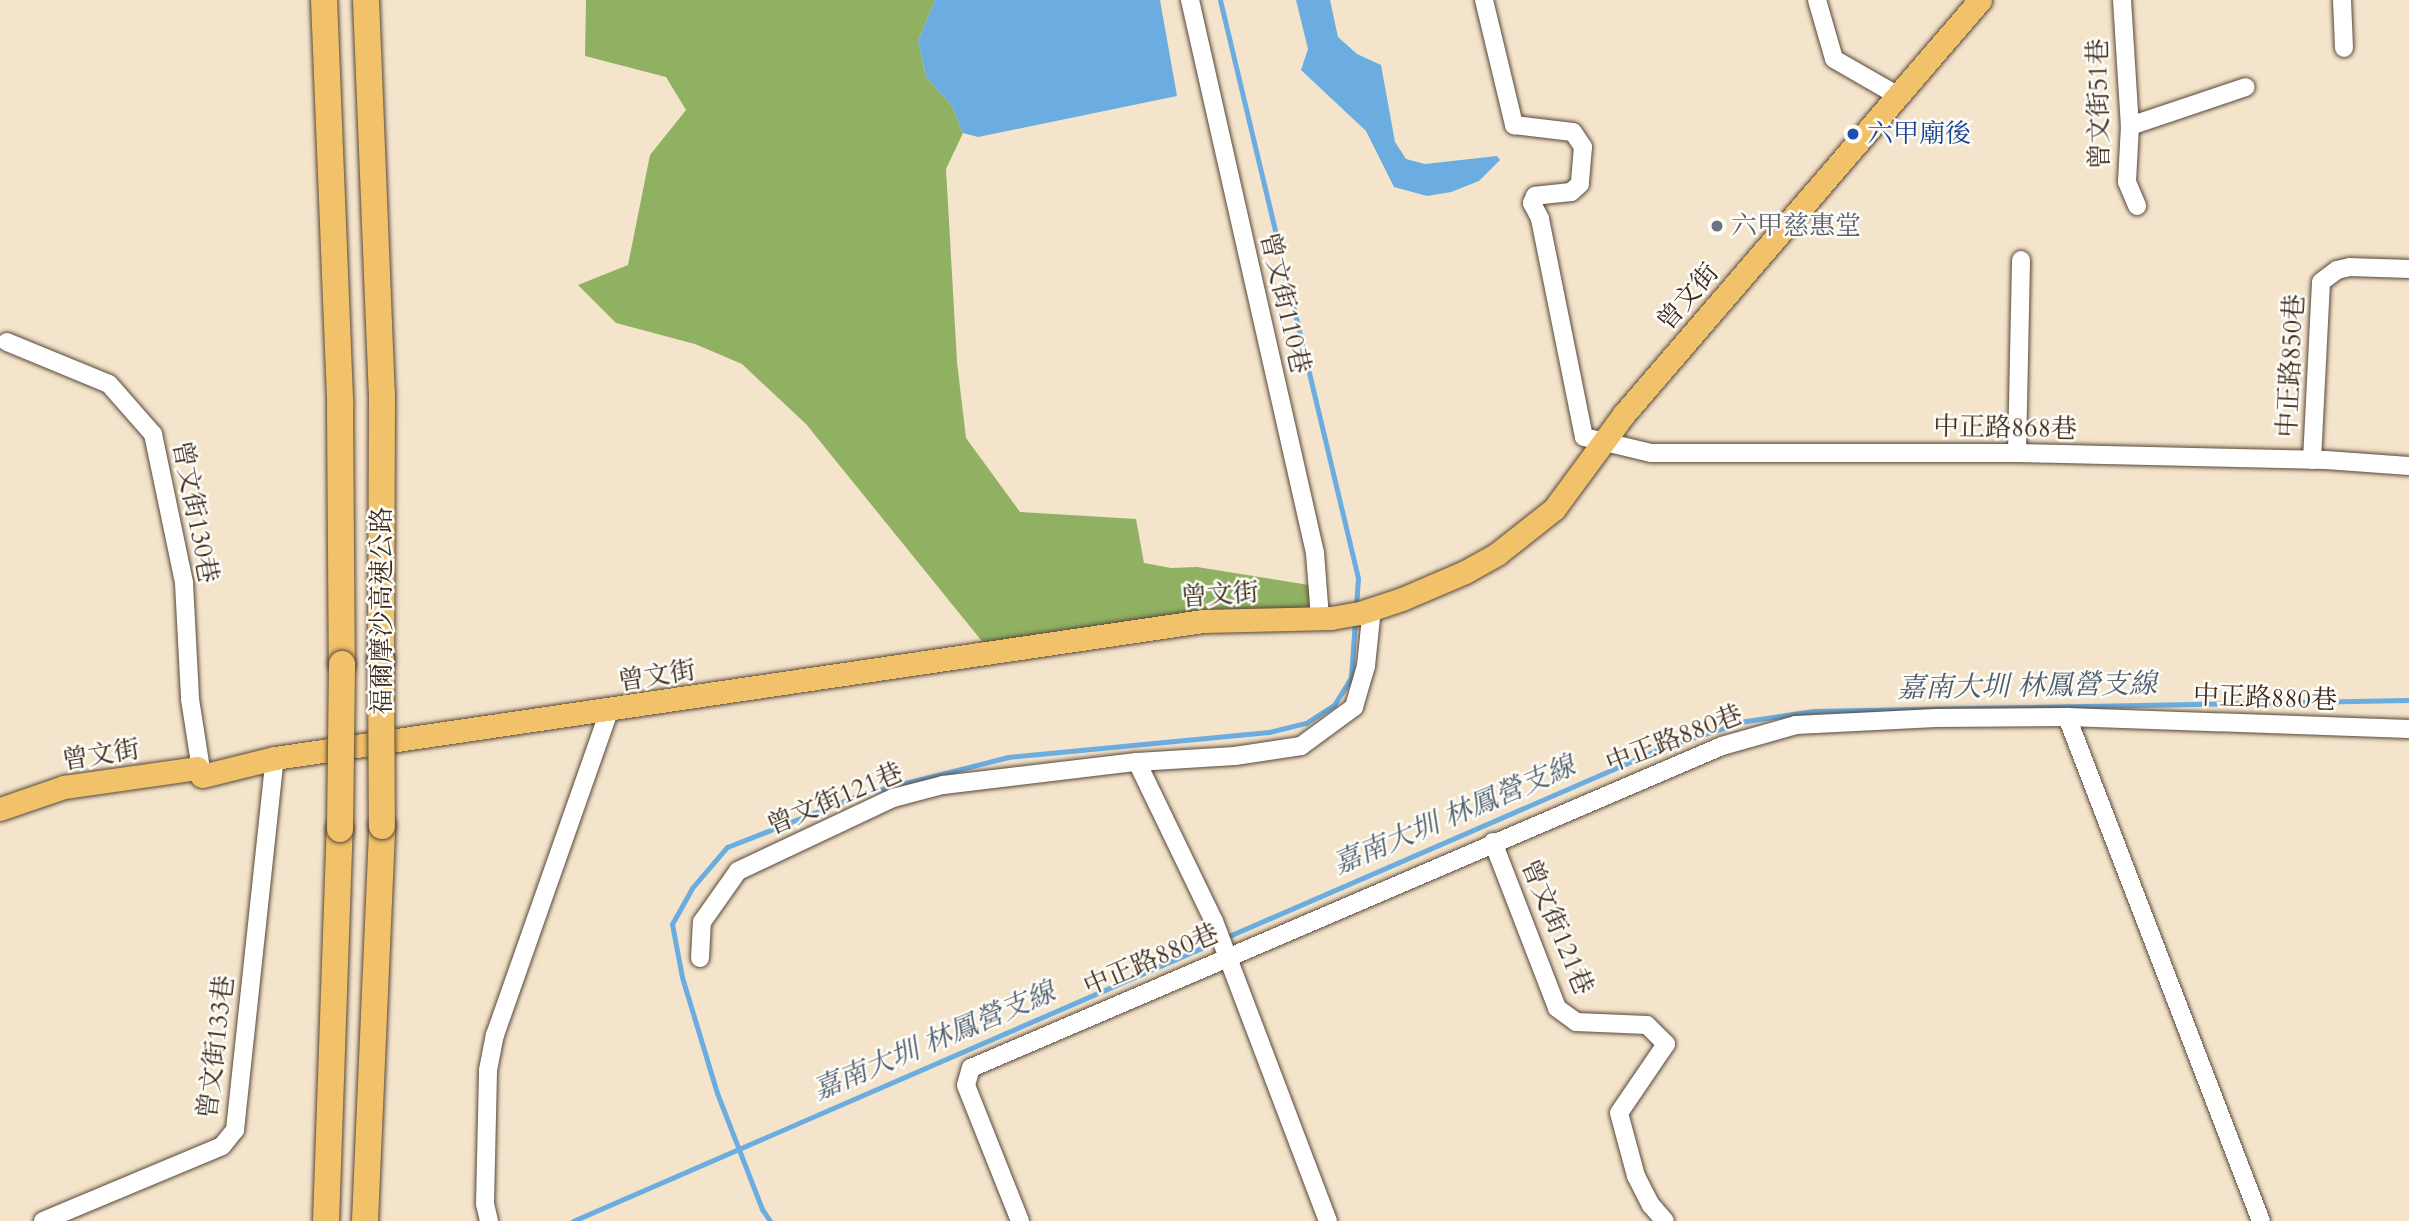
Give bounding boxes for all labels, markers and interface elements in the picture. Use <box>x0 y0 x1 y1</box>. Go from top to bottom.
street label: 曾文街51巷 <box>2082 38 2116 170</box>
place label: 六甲廟後 <box>1867 118 1971 150</box>
marker: 六甲廟後 <box>1845 126 1861 142</box>
place label: 六甲慈惠堂 <box>1731 210 1861 242</box>
marker: 六甲慈惠堂 <box>1709 218 1725 234</box>
street label: 曾文街110巷 <box>1254 229 1316 377</box>
street label: 曾文街 <box>1651 257 1725 337</box>
street label: 中正路850巷 <box>2272 293 2310 439</box>
street label: 中正路868巷 <box>1933 411 2077 445</box>
street label: 曾文街130巷 <box>166 438 224 586</box>
street label: 福爾摩沙高速公路 <box>366 507 398 715</box>
street label: 曾文街 <box>1180 577 1260 613</box>
street label: 曾文街 <box>616 654 698 698</box>
water label: 嘉南大圳 林鳳營支線 <box>1897 667 2157 705</box>
street label: 中正路880巷 <box>2193 680 2337 716</box>
street label: 中正路880巷 <box>1601 699 1747 779</box>
street label: 曾文街 <box>60 733 142 777</box>
water label: 嘉南大圳 林鳳營支線 <box>1328 749 1580 881</box>
street label: 曾文街121巷 <box>763 757 907 841</box>
street label: 曾文街121巷 <box>1515 855 1599 999</box>
street label: 中正路880巷 <box>1079 918 1223 1002</box>
street label: 曾文街133巷 <box>192 974 240 1120</box>
water label: 嘉南大圳 林鳳營支線 <box>808 975 1060 1107</box>

